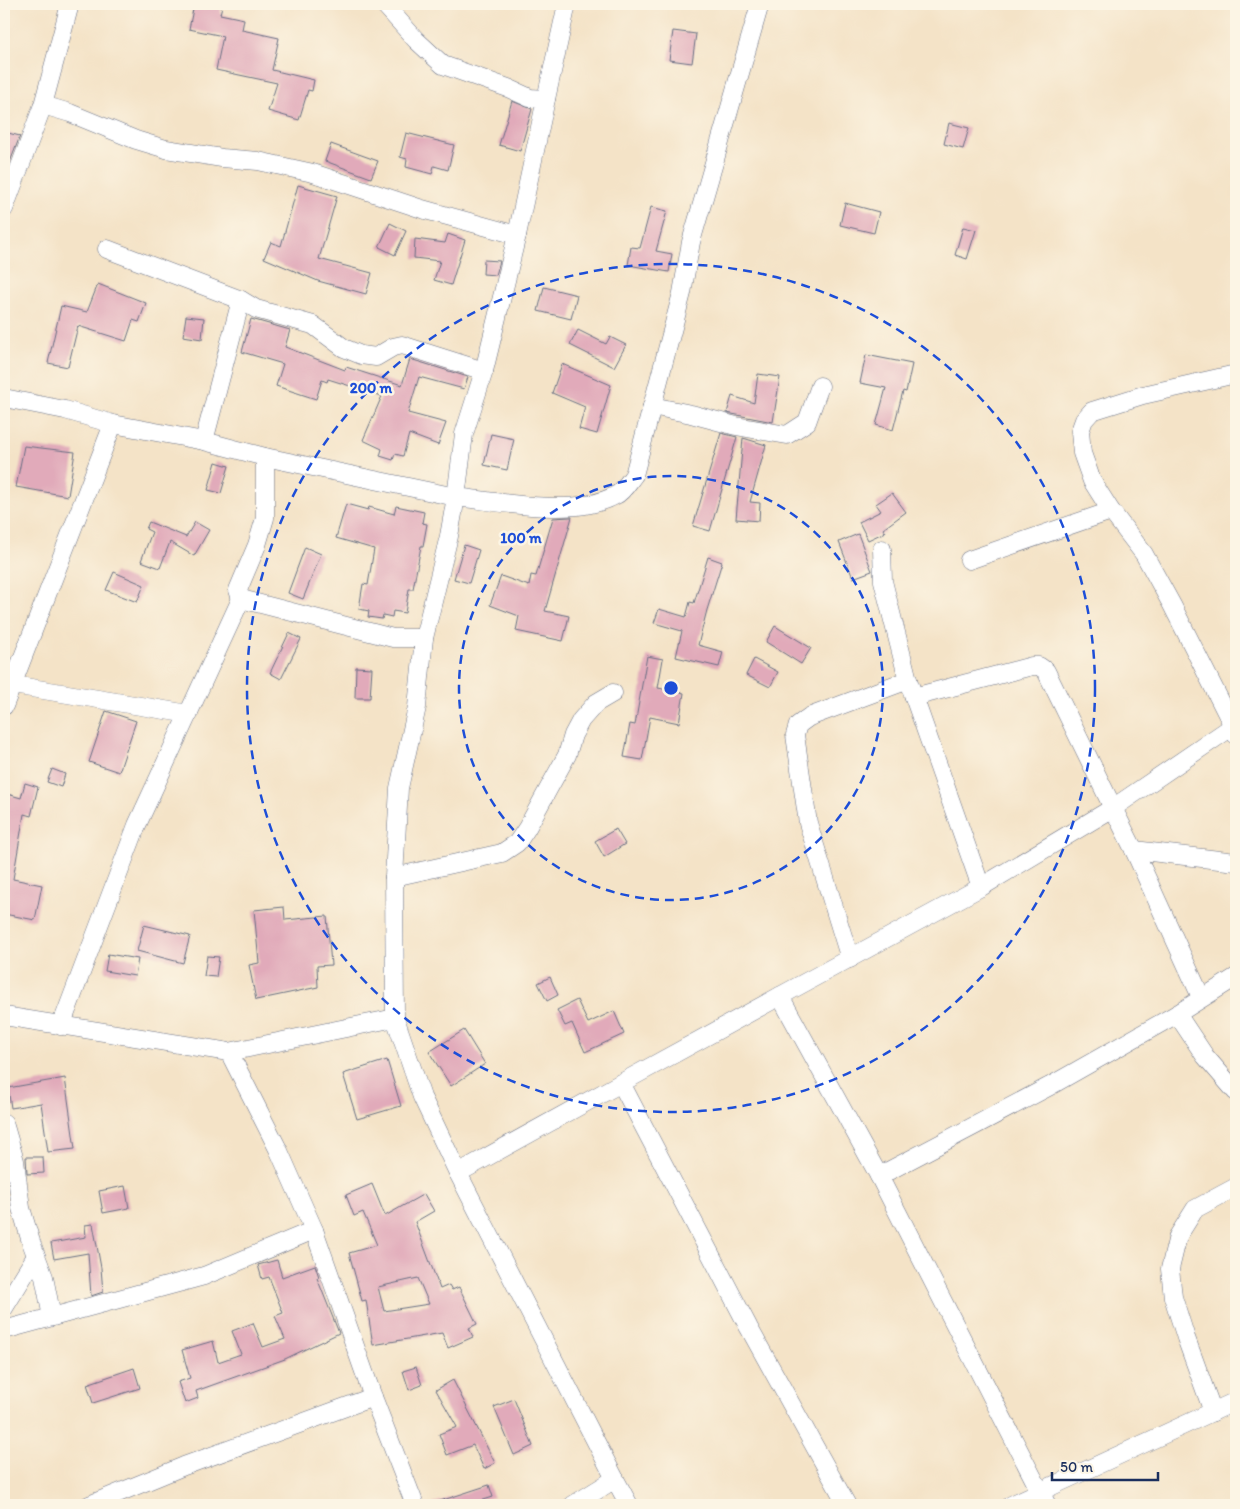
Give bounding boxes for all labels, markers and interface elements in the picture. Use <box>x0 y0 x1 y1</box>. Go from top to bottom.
text: 200 m <box>350 379 393 397</box>
text: 100 m <box>500 529 542 547</box>
centre of rings <box>662 679 680 697</box>
scale bar <box>1052 1449 1159 1481</box>
text: 50 m <box>1060 1458 1093 1476</box>

